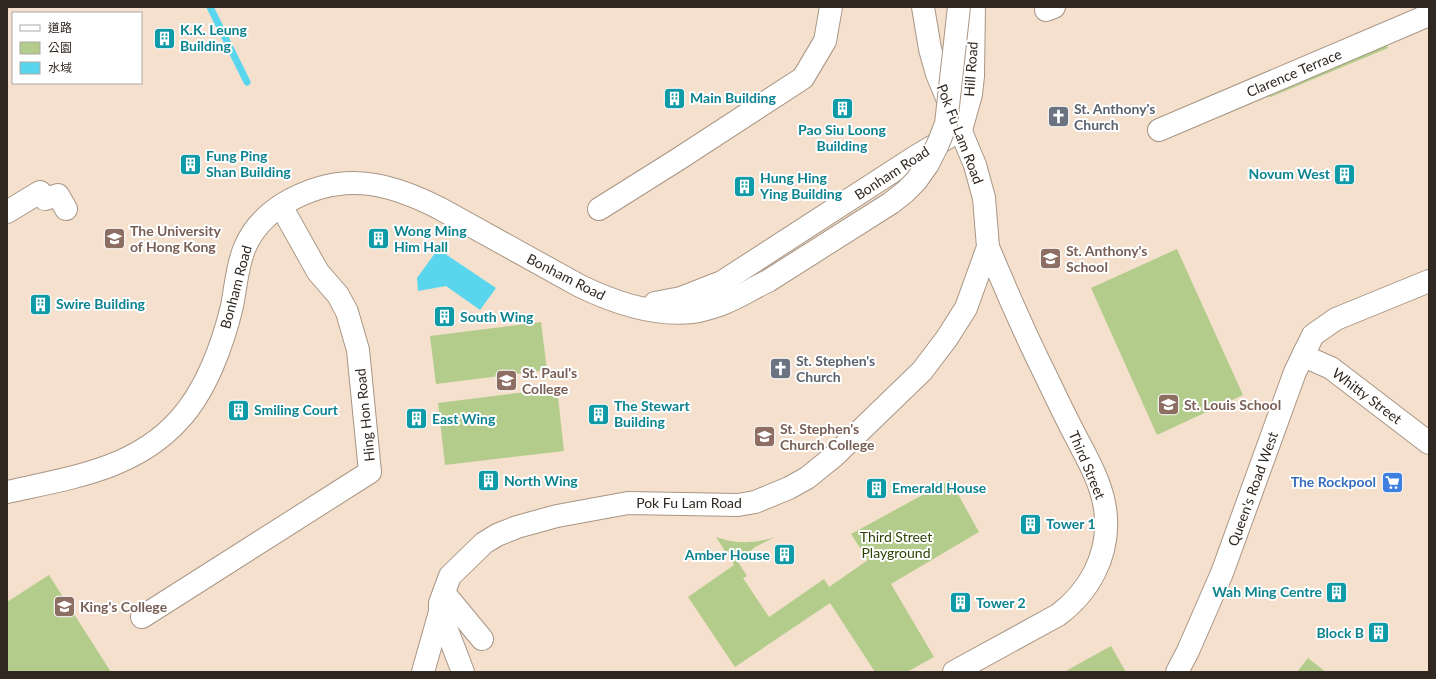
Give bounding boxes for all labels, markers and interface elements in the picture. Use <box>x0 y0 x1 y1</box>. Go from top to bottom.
legend <box>12 12 142 84</box>
text: 道路 <box>48 20 72 35</box>
place label: K.K. Leung Building <box>180 21 247 54</box>
building icon: K.K. Leung Building <box>151 25 177 51</box>
text: 公園 <box>48 40 72 55</box>
street label: Hill Road <box>960 41 981 97</box>
street label: Clarence Terrace <box>1244 45 1344 100</box>
text: 水域 <box>48 60 72 75</box>
street label: Pok Fu Lam Road <box>934 81 987 186</box>
building icon: Main Building <box>661 85 687 111</box>
place label: Main Building <box>690 89 776 106</box>
building icon: Pao Siu Loong Building <box>829 95 855 121</box>
place label: St. Anthony's Church <box>1074 100 1156 133</box>
church icon: St. Anthony's Church <box>1046 104 1072 130</box>
place label: Pao Siu Loong Building <box>798 121 886 154</box>
street label: Bonham Road <box>851 142 932 203</box>
place label: Fung Ping Shan Building <box>206 147 291 180</box>
building icon: Fung Ping Shan Building <box>177 151 203 177</box>
building icon: Novum West <box>1332 161 1358 187</box>
place label: Novum West <box>1249 165 1331 182</box>
place label: Hung Hing Ying Building <box>759 169 843 202</box>
building icon: Hung Hing Ying Building <box>731 173 757 199</box>
place label: The University of Hong Kong <box>130 222 221 255</box>
place label: Wong Ming Him Hall <box>394 222 467 255</box>
school or university icon: The University of Hong Kong <box>102 226 128 252</box>
building icon: Wong Ming Him Hall <box>366 226 392 252</box>
place label: St. Anthony's School <box>1066 242 1148 275</box>
street label: Bonham Road <box>216 243 255 330</box>
school or university icon: St. Anthony's School <box>1038 246 1064 272</box>
street label: Bonham Road <box>524 250 608 304</box>
building icon: Swire Building <box>28 291 54 317</box>
place label: Swire Building <box>56 295 146 312</box>
building icon: South Wing <box>432 304 458 330</box>
place label: South Wing <box>460 308 534 325</box>
place label: St. Stephen's Church <box>796 352 875 385</box>
church icon: St. Stephen's Church <box>767 356 793 382</box>
place label: St. Paul's College <box>522 364 577 397</box>
street label: Whitty Street <box>1329 364 1405 427</box>
street label: Hing Hon Road <box>351 368 378 462</box>
school or university icon: St. Paul's College <box>494 368 520 394</box>
school or university icon: St. Louis School <box>1156 392 1182 418</box>
place label: St. Louis School <box>1184 396 1281 413</box>
building icon: Smiling Court <box>225 397 251 423</box>
place label: The Stewart Building <box>614 397 690 430</box>
place label: Smiling Court <box>254 401 339 418</box>
building icon: The Stewart Building <box>585 401 611 427</box>
building icon: East Wing <box>403 406 429 432</box>
place label: East Wing <box>432 410 496 427</box>
place label: St. Stephen's Church College <box>780 420 875 453</box>
school or university icon: St. Stephen's Church College <box>751 424 777 450</box>
street label: Third Street <box>1065 428 1109 501</box>
street label: Queen's Road West <box>1224 429 1281 548</box>
building icon: North Wing <box>475 468 501 494</box>
supermarket icon: The Rockpool <box>1379 469 1405 495</box>
place label: North Wing <box>504 472 578 489</box>
place label: The Rockpool <box>1291 473 1376 490</box>
building icon: Emerald House <box>864 475 890 501</box>
place label: Emerald House <box>892 479 987 496</box>
street label: Pok Fu Lam Road <box>636 494 742 511</box>
building icon: Tower 1 <box>1018 511 1044 537</box>
place label: Tower 1 <box>1046 515 1096 532</box>
park label: Third Street Playground <box>860 528 932 561</box>
building icon: Amber House <box>772 542 798 568</box>
place label: Amber House <box>684 546 771 563</box>
building icon: Wah Ming Centre <box>1324 579 1350 605</box>
place label: Wah Ming Centre <box>1212 583 1323 600</box>
building icon: Tower 2 <box>948 590 974 616</box>
school or university icon: King's College <box>51 594 77 620</box>
place label: Tower 2 <box>976 594 1026 611</box>
place label: King's College <box>80 598 168 615</box>
building icon: Block B <box>1366 620 1392 646</box>
place label: Block B <box>1317 624 1364 641</box>

